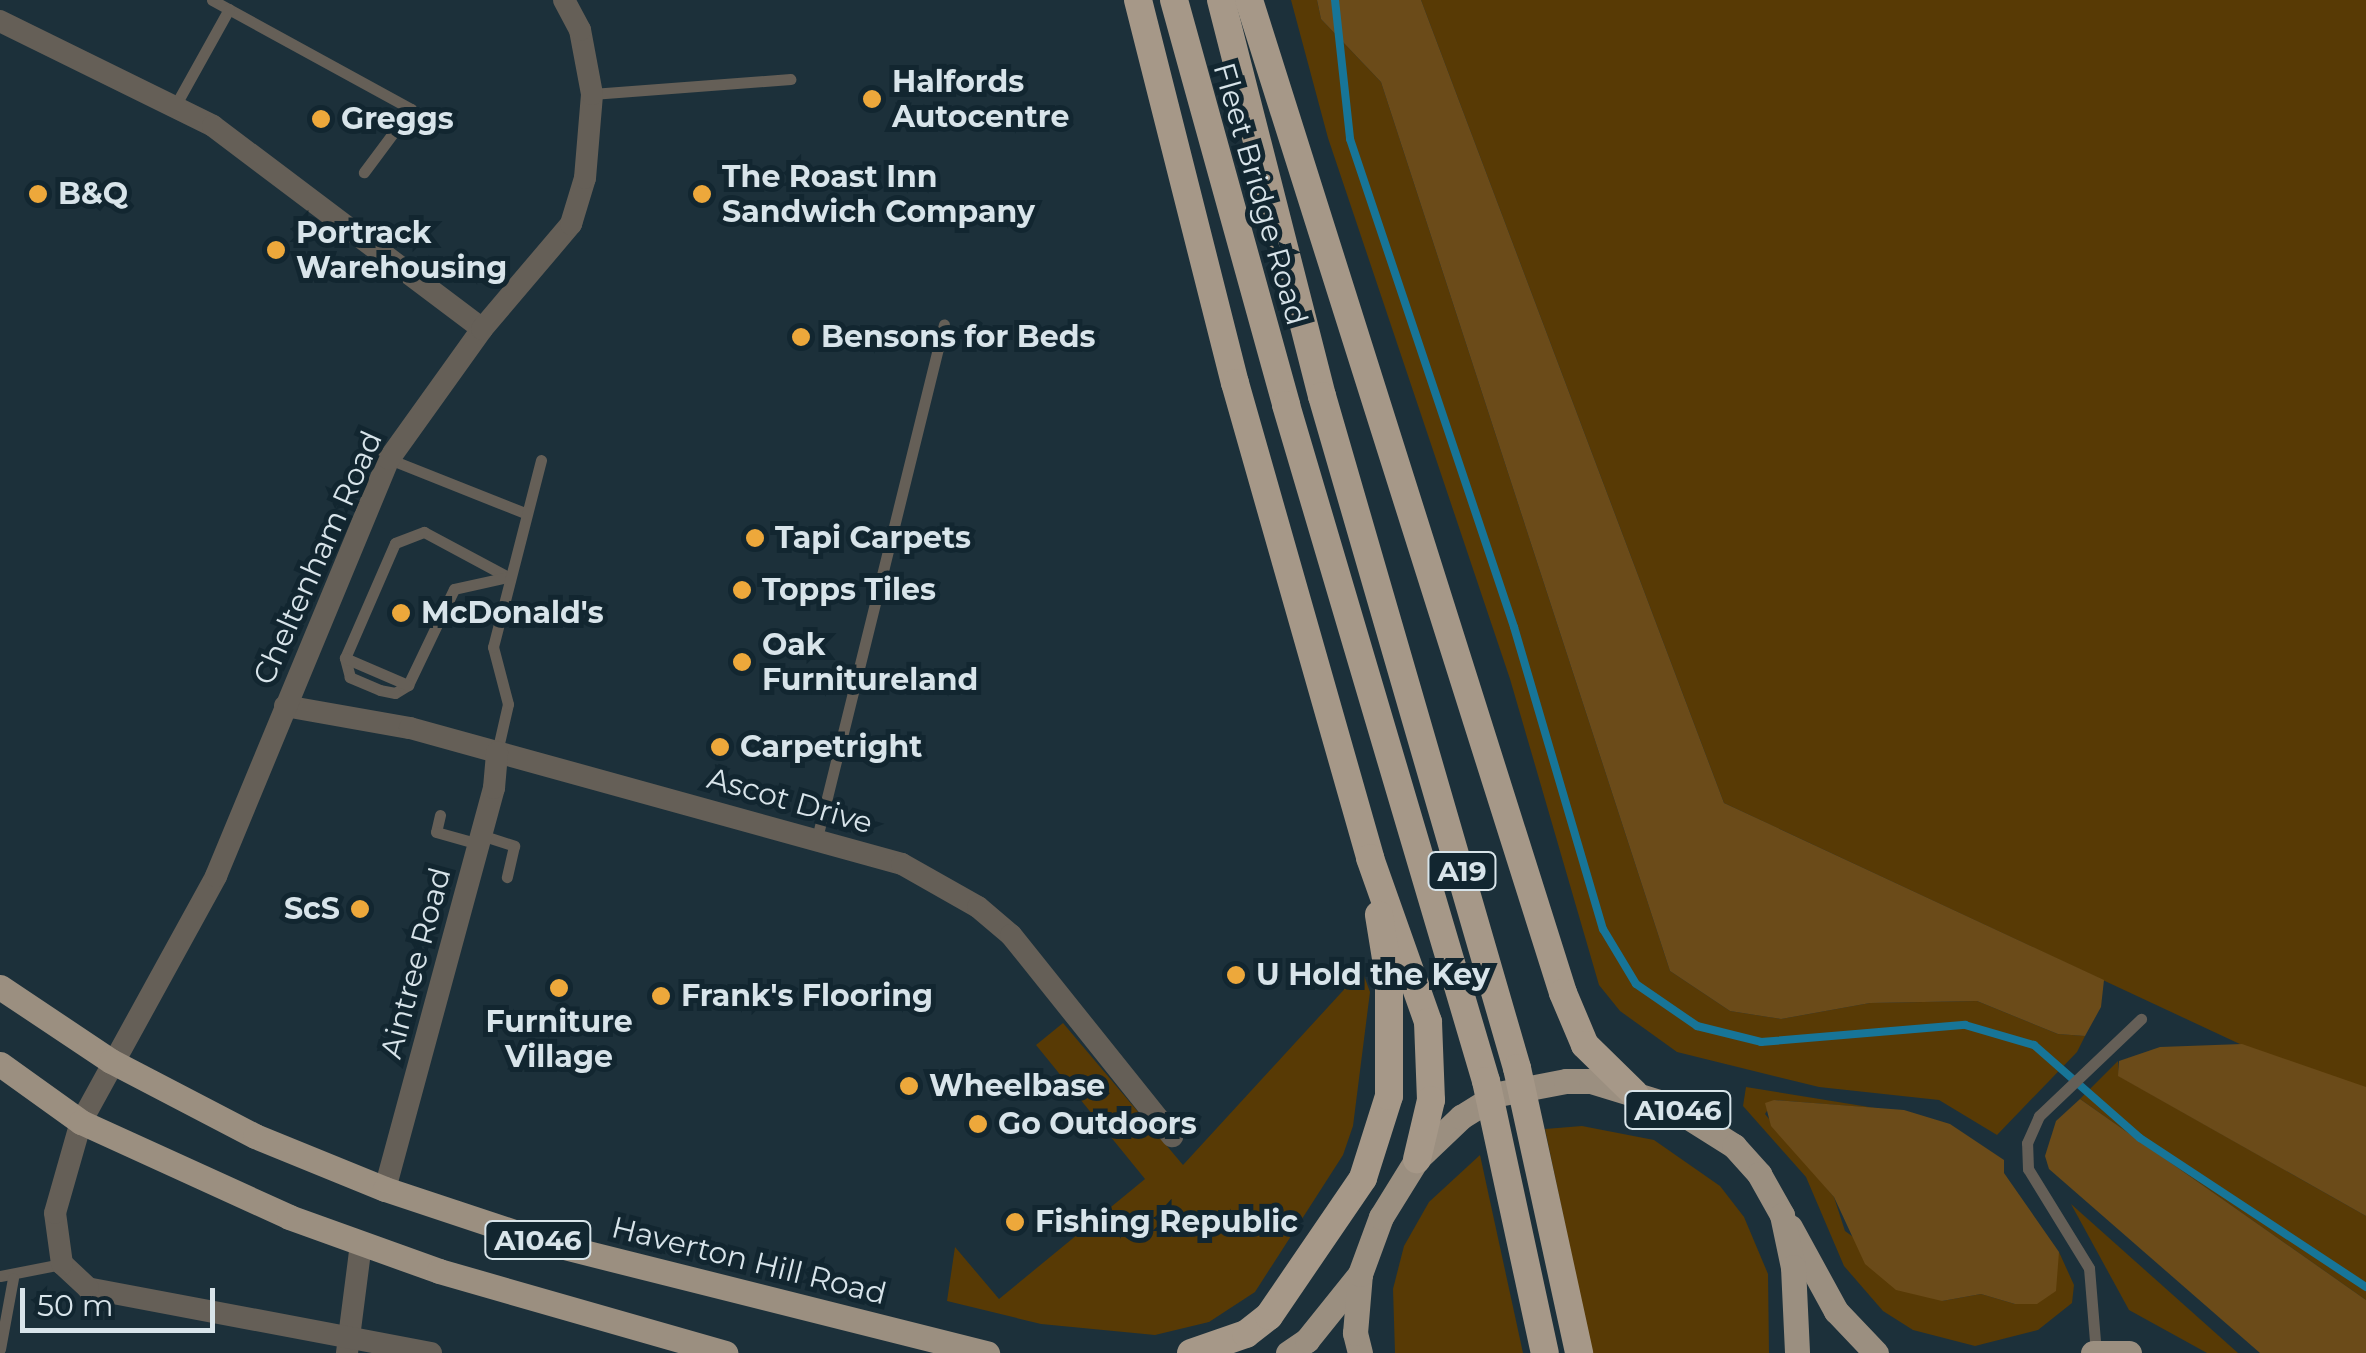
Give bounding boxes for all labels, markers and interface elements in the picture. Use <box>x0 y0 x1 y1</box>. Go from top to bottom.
street label: Fleet Bridge Road <box>1205 59 1315 329</box>
place label: Halfords Autocentre <box>892 64 1069 134</box>
marker: Halfords Autocentre <box>861 88 883 110</box>
place label: Greggs <box>341 101 454 137</box>
marker: Greggs <box>310 108 332 130</box>
place label: The Roast Inn Sandwich Company <box>722 159 1035 230</box>
place label: B&Q <box>58 176 128 212</box>
marker: B&Q <box>27 183 49 205</box>
marker: The Roast Inn Sandwich Company <box>691 183 713 205</box>
place label: Portrack Warehousing <box>296 215 507 286</box>
marker: Portrack Warehousing <box>265 239 287 261</box>
place label: Bensons for Beds <box>821 319 1095 355</box>
marker: Bensons for Beds <box>790 326 812 348</box>
street label: Cheltenham Road <box>246 426 390 690</box>
place label: Tapi Carpets <box>775 520 971 556</box>
marker: Tapi Carpets <box>744 527 766 549</box>
place label: Topps Tiles <box>762 572 936 608</box>
marker: Topps Tiles <box>731 579 753 601</box>
place label: McDonald's <box>421 595 604 631</box>
marker: McDonald's <box>390 602 412 624</box>
place label: Oak Furnitureland <box>762 627 978 698</box>
marker: Oak Furnitureland <box>731 651 753 673</box>
place label: Carpetright <box>740 729 922 765</box>
marker: Carpetright <box>709 736 731 758</box>
street label: Ascot Drive <box>703 760 877 842</box>
road number: A19 <box>1427 848 1497 894</box>
street label: Aintree Road <box>373 864 459 1062</box>
place label: ScS <box>284 891 340 927</box>
marker: ScS <box>349 898 371 920</box>
place label: U Hold the Key <box>1256 957 1490 993</box>
marker: U Hold the Key <box>1225 964 1247 986</box>
marker: Furniture Village <box>548 977 570 999</box>
place label: Frank's Flooring <box>681 978 933 1014</box>
marker: Frank's Flooring <box>650 985 672 1007</box>
place label: Furniture Village <box>485 1004 633 1074</box>
place label: Wheelbase <box>929 1068 1105 1104</box>
marker: Wheelbase <box>898 1075 920 1097</box>
road number: A1046 <box>1623 1087 1733 1133</box>
place label: Go Outdoors <box>998 1106 1197 1142</box>
marker: Go Outdoors <box>967 1113 989 1135</box>
place label: Fishing Republic <box>1035 1204 1298 1240</box>
street label: Haverton Hill Road <box>608 1209 890 1313</box>
marker: Fishing Republic <box>1004 1211 1026 1233</box>
road number: A1046 <box>483 1217 593 1263</box>
scale bar <box>25 1268 220 1330</box>
text: 50 m <box>37 1287 114 1324</box>

